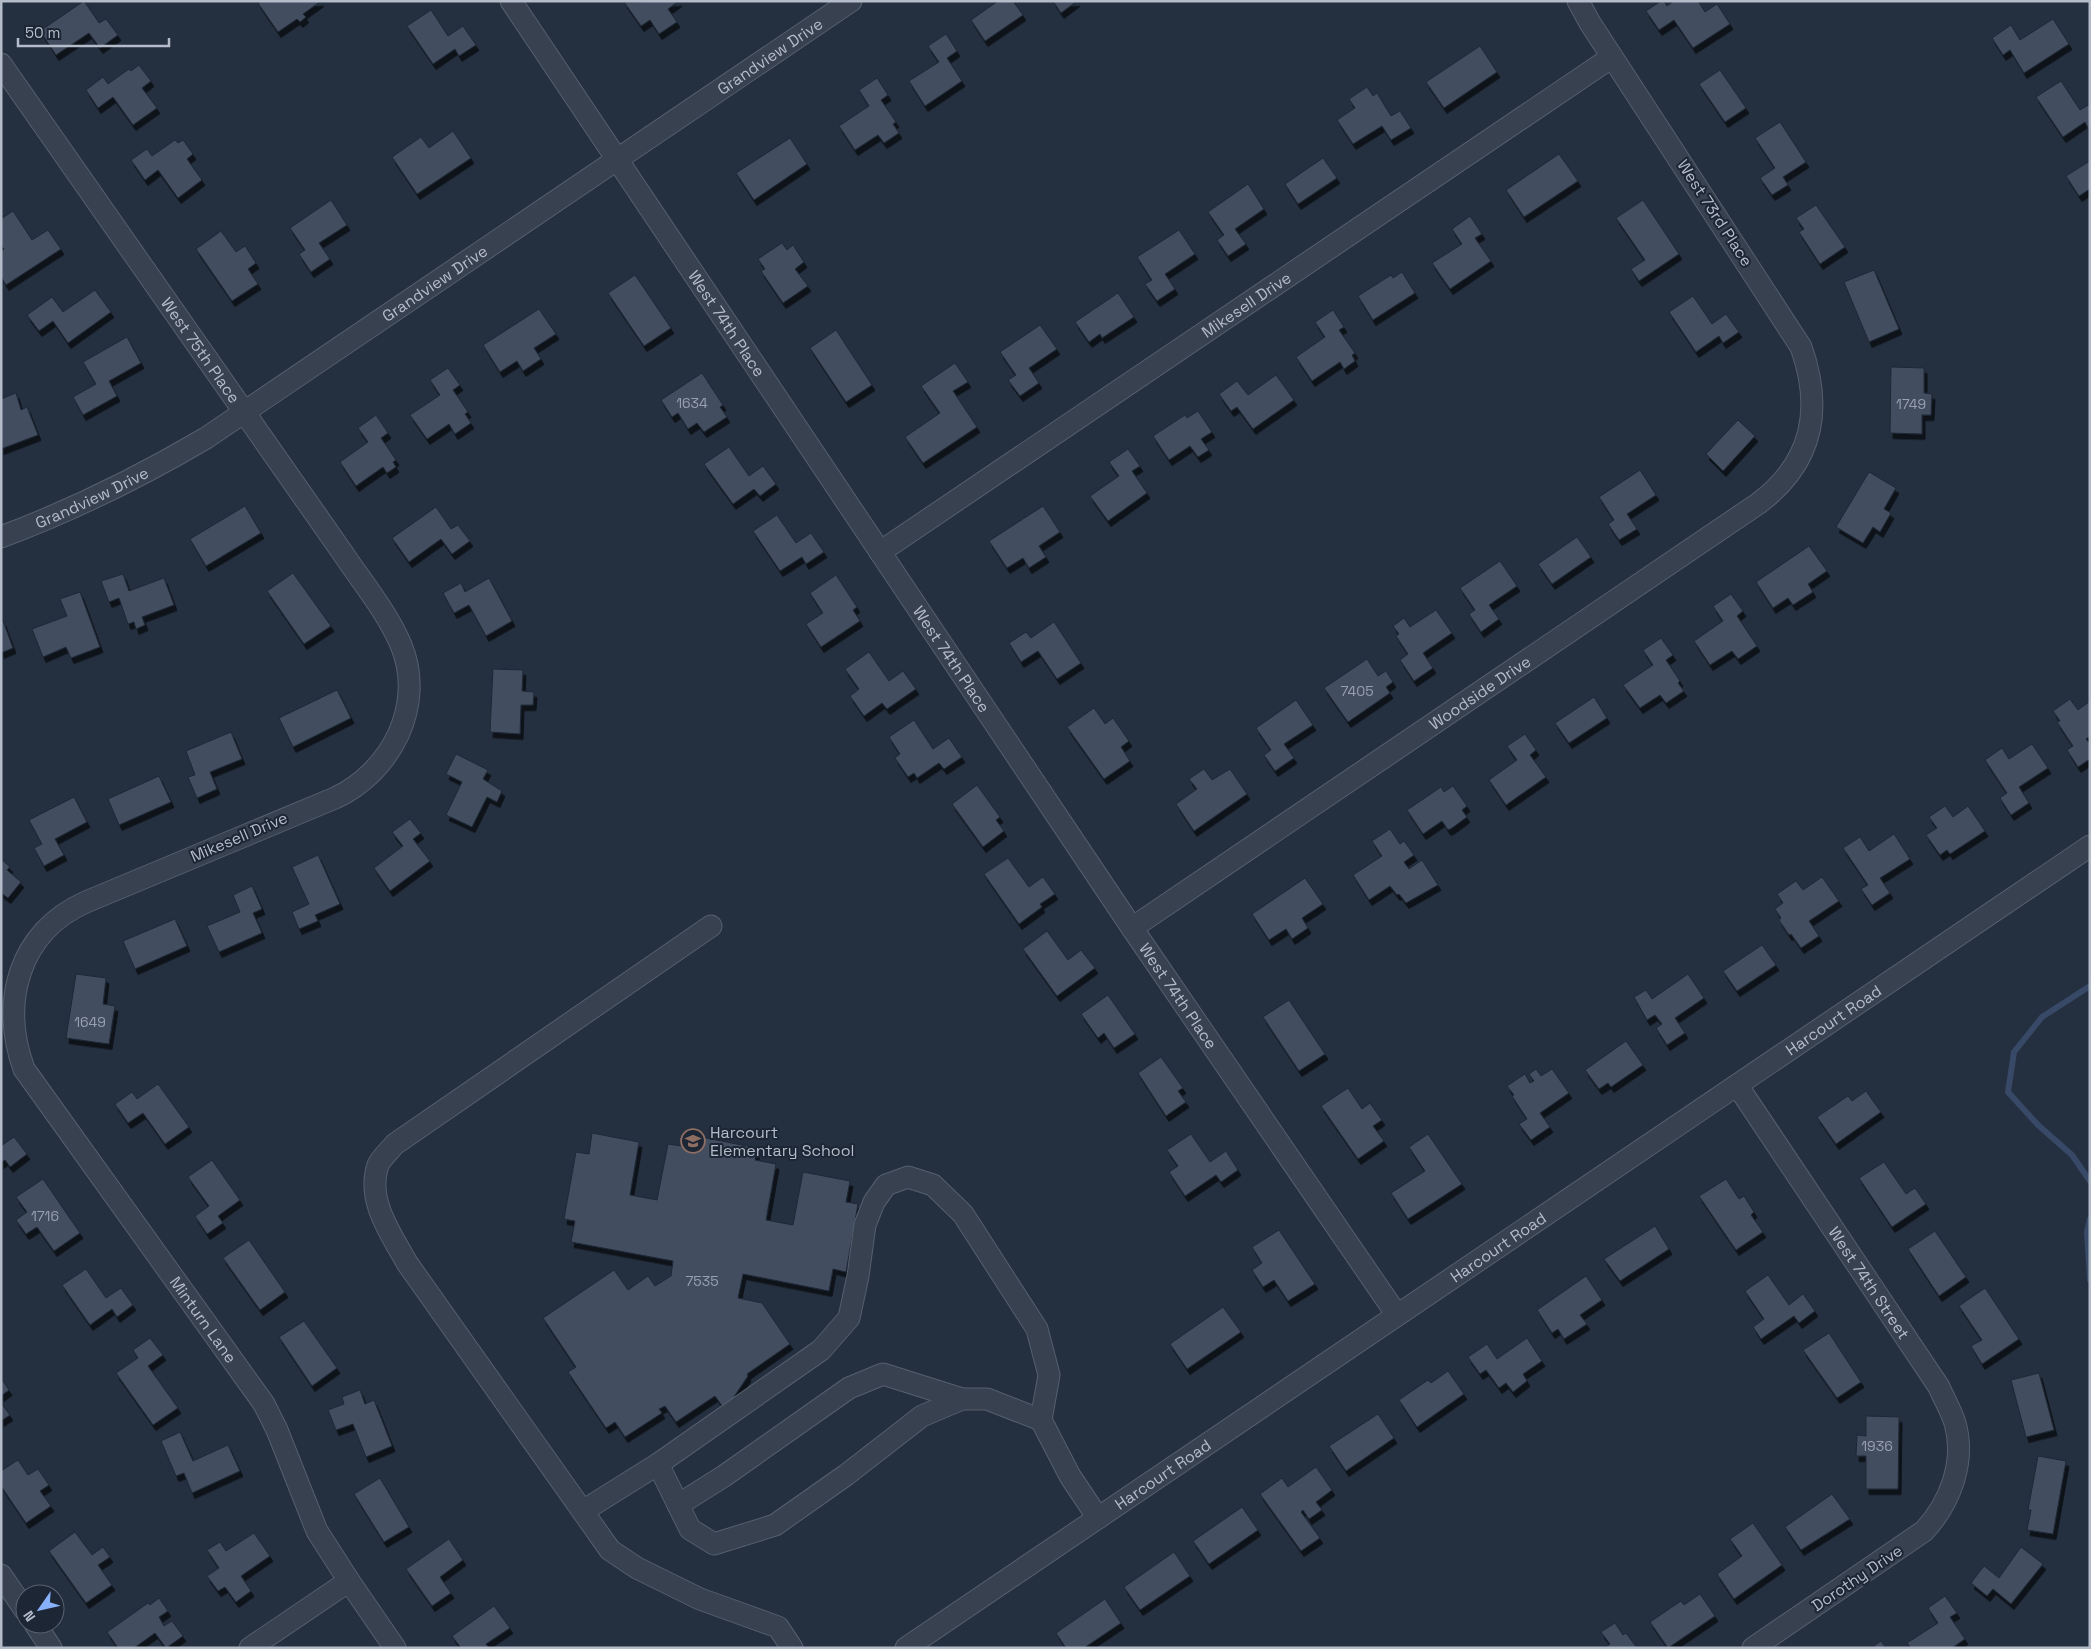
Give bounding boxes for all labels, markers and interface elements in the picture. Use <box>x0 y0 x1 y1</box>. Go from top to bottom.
street label: Grandview Drive <box>713 13 827 99</box>
scale bar <box>18 15 169 47</box>
text: 50 m <box>25 23 60 42</box>
street label: West 73rd Place <box>1673 156 1757 270</box>
street label: Grandview Drive <box>378 240 491 326</box>
street label: West 74th Place <box>684 266 770 381</box>
street label: Mikesell Drive <box>1197 267 1295 342</box>
street label: West 75th Place <box>157 293 245 407</box>
house number: 1634 <box>676 394 708 412</box>
house number: 1749 <box>1896 395 1926 413</box>
street label: Grandview Drive <box>32 462 152 533</box>
street label: West 74th Place <box>909 602 995 716</box>
street label: Woodside Drive <box>1425 650 1535 734</box>
house number: 7405 <box>1340 682 1374 700</box>
street label: Mikesell Drive <box>187 807 291 867</box>
street label: West 74th Place <box>1135 939 1222 1053</box>
street label: Harcourt Road <box>1781 980 1885 1060</box>
house number: 1649 <box>74 1013 106 1031</box>
place label: Harcourt Elementary School <box>710 1122 855 1161</box>
school or university icon: Harcourt Elementary School <box>680 1128 706 1154</box>
house number: 1716 <box>31 1207 59 1225</box>
street label: Harcourt Road <box>1446 1207 1550 1287</box>
street label: West 74th Street <box>1824 1222 1915 1343</box>
street label: Minturn Lane <box>165 1272 242 1367</box>
house number: 7535 <box>685 1272 719 1290</box>
street label: Harcourt Road <box>1111 1434 1215 1514</box>
house number: 1936 <box>1861 1437 1893 1455</box>
street label: Dorothy Drive <box>1808 1540 1906 1616</box>
north arrow <box>15 1584 65 1634</box>
text: N <box>19 1607 39 1625</box>

